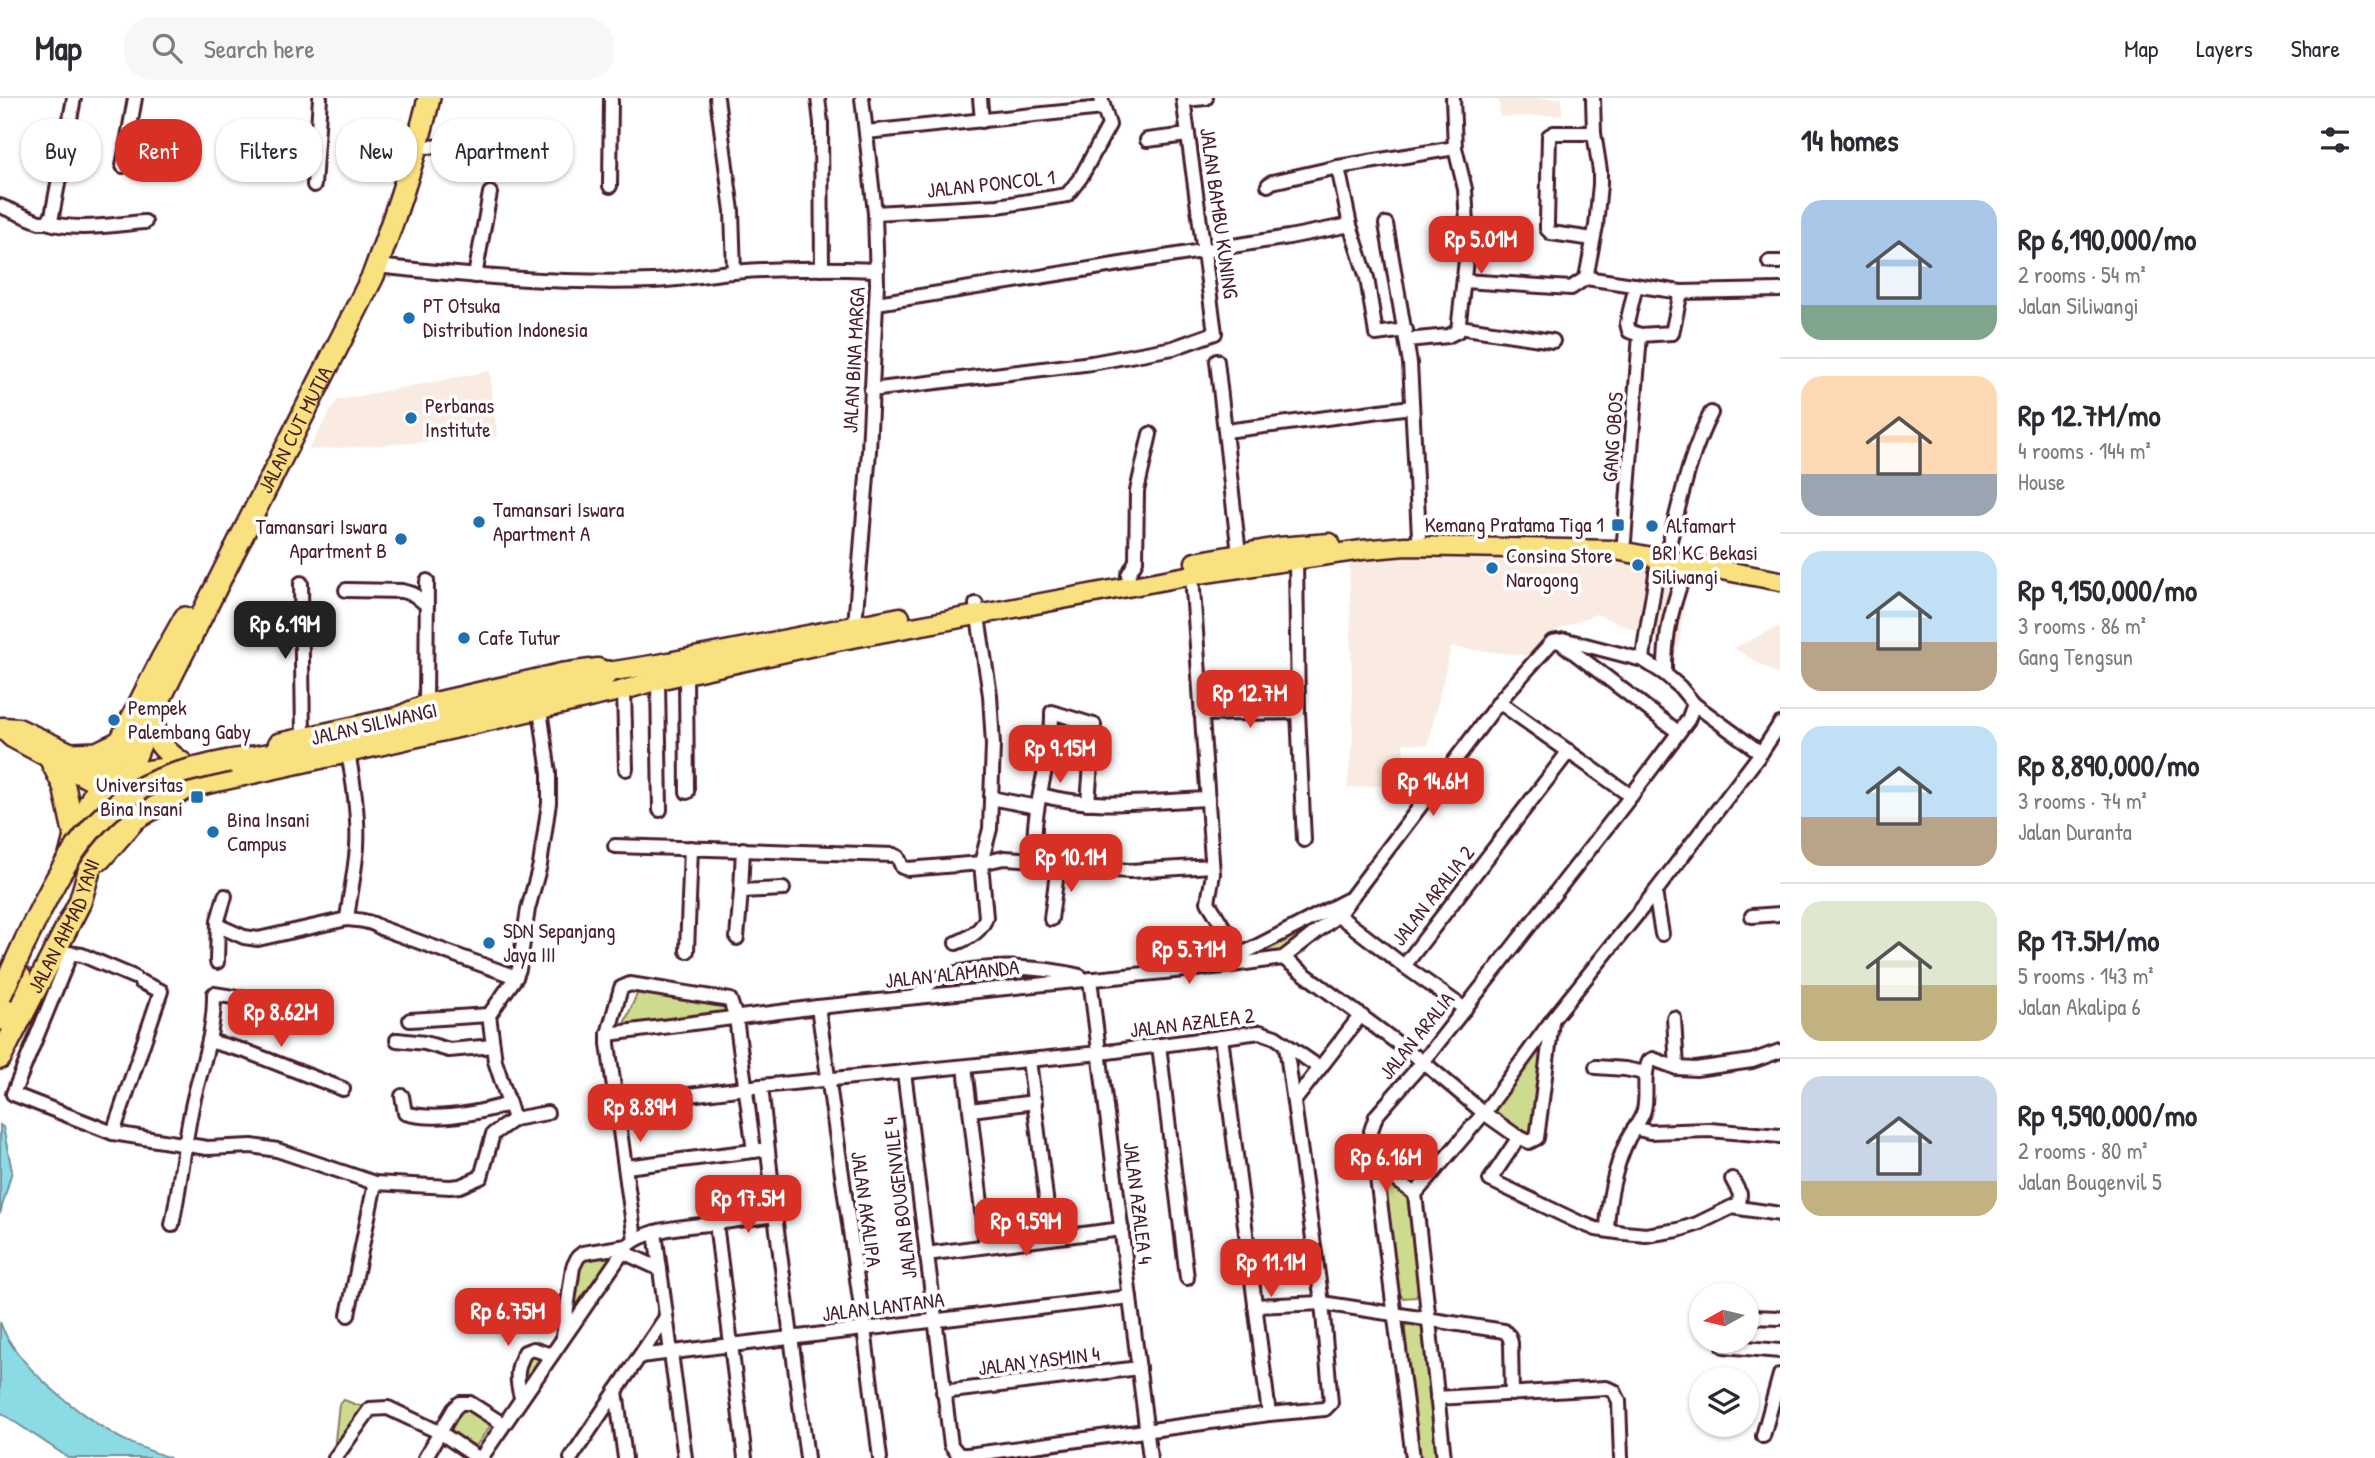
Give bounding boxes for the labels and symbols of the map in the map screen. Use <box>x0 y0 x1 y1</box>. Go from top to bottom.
street label: JALAN BAMBU KUNING <box>1193 126 1246 300</box>
street label: JALAN PONCOL 1 <box>926 162 1056 205</box>
pin: Rp 5.01M <box>1409 216 1553 276</box>
street label: JALAN BINA MARGA <box>835 286 872 434</box>
place label: PT Otsuka Distribution Indonesia <box>423 291 588 344</box>
marker: PT Otsuka Distribution Indonesia <box>401 310 417 326</box>
street label: JALAN CUT MUTIA <box>251 361 339 498</box>
place label: Perbanas Institute <box>425 391 494 444</box>
street label: GANG OBOS <box>1595 391 1630 483</box>
marker: Perbanas Institute <box>403 410 419 426</box>
place label: Tamansari Iswara Apartment A <box>493 495 624 548</box>
place label: Kemang Pratama Tiga 1 <box>1425 510 1604 539</box>
place label: Alfamart <box>1666 511 1736 540</box>
place label: Tamansari Iswara Apartment B <box>256 512 387 565</box>
marker: Tamansari Iswara Apartment A <box>471 514 487 530</box>
marker: Kemang Pratama Tiga 1 <box>1610 517 1626 533</box>
marker: Alfamart <box>1644 518 1660 534</box>
marker: Tamansari Iswara Apartment B <box>393 531 409 547</box>
place label: BRI KC Bekasi Siliwangi <box>1652 538 1758 591</box>
place label: Consina Store Narogong <box>1506 541 1613 594</box>
marker: BRI KC Bekasi Siliwangi <box>1630 557 1646 573</box>
marker: Consina Store Narogong <box>1484 560 1500 576</box>
pin: Rp 6.19M <box>213 602 357 661</box>
place label: Cafe Tutur <box>478 623 560 652</box>
marker: Cafe Tutur <box>456 630 472 646</box>
pin: Rp 12.7M <box>1178 670 1322 730</box>
place label: Pempek Palembang Gaby <box>128 693 251 746</box>
street label: JALAN SILIWANGI <box>308 695 440 752</box>
marker: Pempek Palembang Gaby <box>106 712 122 728</box>
pin: Rp 9.15M <box>988 726 1132 785</box>
pin: Rp 14.6M <box>1361 758 1505 818</box>
place label: Universitas Bina Insani <box>96 770 183 823</box>
marker: Universitas Bina Insani <box>189 789 205 805</box>
place label: Bina Insani Campus <box>227 805 310 858</box>
marker: Bina Insani Campus <box>205 824 221 840</box>
pin: Rp 10.1M <box>999 834 1143 894</box>
street label: JALAN ARALIA 2 <box>1384 839 1481 952</box>
street label: JALAN AHMAD YANI <box>21 854 107 998</box>
place label: SDN Sepanjang Jaya III <box>503 916 615 969</box>
pin: Rp 5.71M <box>1117 926 1261 986</box>
marker: SDN Sepanjang Jaya III <box>481 935 497 951</box>
street label: JALAN ALAMANDA <box>884 952 1020 995</box>
street label: JALAN ARALIA <box>1372 986 1461 1086</box>
pin: Rp 8.62M <box>209 990 353 1049</box>
street label: JALAN AZALEA 2 <box>1128 1000 1256 1045</box>
pin: Rp 8.89M <box>568 1084 712 1144</box>
street label: JALAN BOUGENVILE 4 <box>875 1115 924 1281</box>
pin: Rp 6.16M <box>1314 1134 1458 1194</box>
street label: JALAN AZALEA 4 <box>1117 1140 1160 1266</box>
street label: JALAN AKALIPA <box>844 1149 889 1269</box>
pin: Rp 17.5M <box>676 1176 820 1235</box>
pin: Rp 9.59M <box>954 1198 1098 1258</box>
pin: Rp 11.1M <box>1199 1240 1343 1299</box>
north arrow <box>1689 1283 1759 1353</box>
street label: JALAN LANTANA <box>820 1285 946 1328</box>
pin: Rp 6.75M <box>436 1288 580 1348</box>
street label: JALAN YASMIN 4 <box>976 1339 1102 1382</box>

